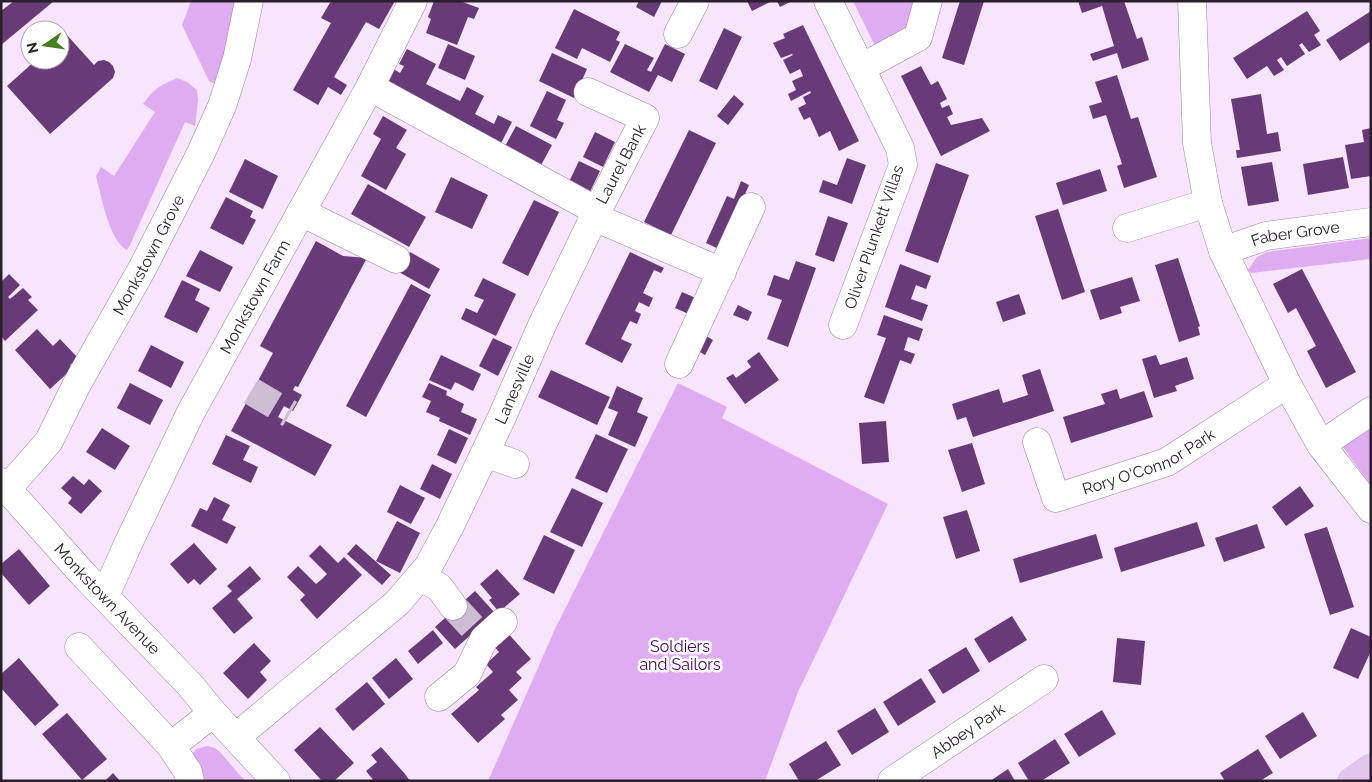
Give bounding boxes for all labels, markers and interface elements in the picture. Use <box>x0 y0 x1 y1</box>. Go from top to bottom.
north arrow <box>20 20 70 70</box>
text: N <box>23 41 41 55</box>
street label: Laurel Bank <box>592 120 650 207</box>
street label: Oliver Plunkett Villas <box>840 162 908 312</box>
street label: Monkstown Grove <box>109 191 188 318</box>
street label: Faber Grove <box>1248 217 1341 250</box>
street label: Monkstown Farm <box>216 236 294 357</box>
street label: Lanesville <box>491 351 538 427</box>
street label: Rory O'Connor Park <box>1080 424 1219 498</box>
street label: Monkstown Avenue <box>51 539 164 658</box>
park label: Soldiers and Sailors <box>639 637 721 674</box>
street label: Abbey Park <box>927 698 1008 762</box>

